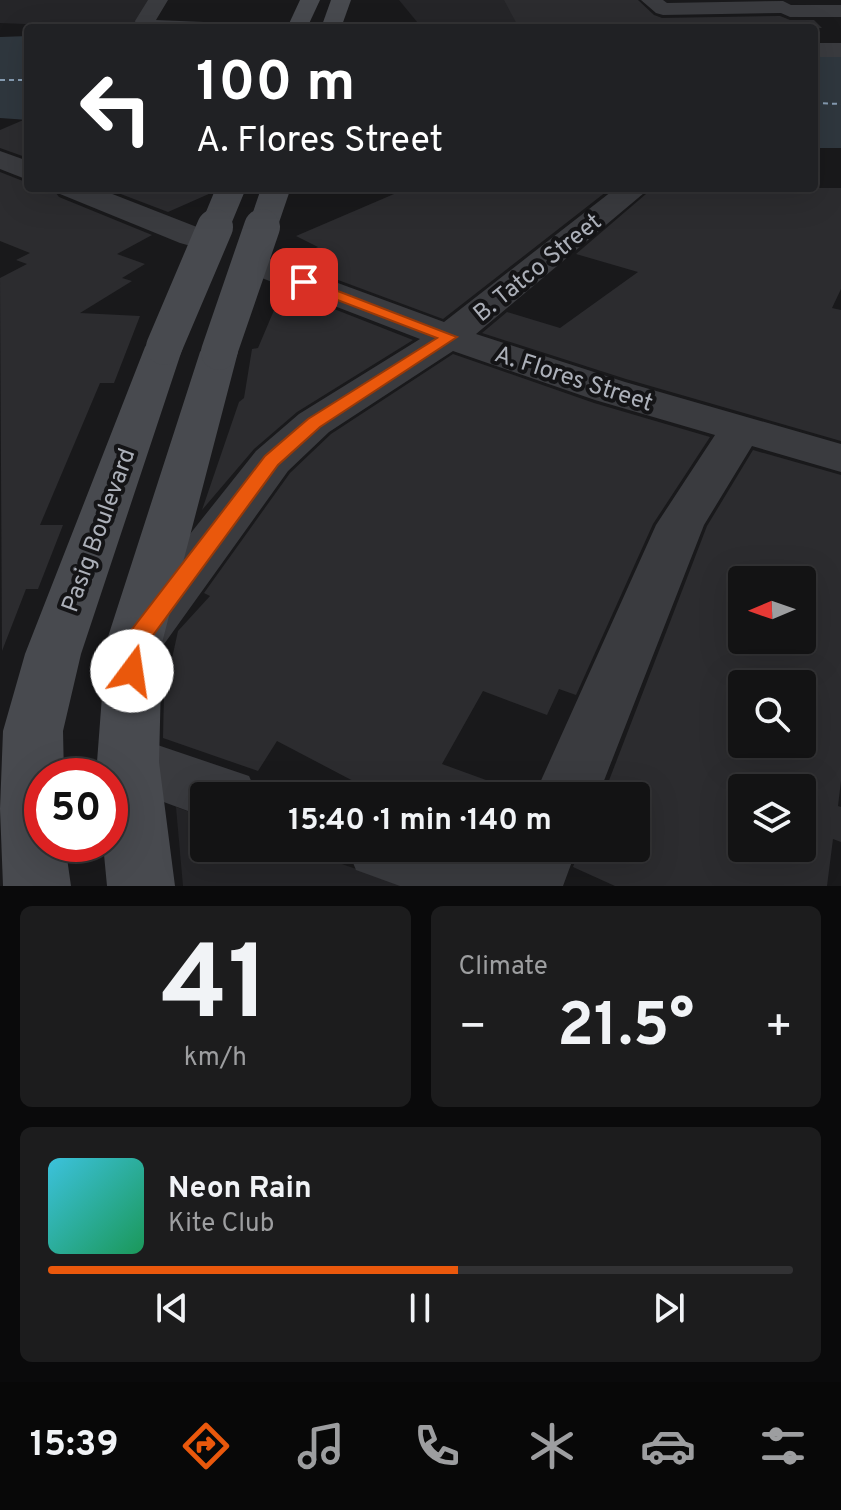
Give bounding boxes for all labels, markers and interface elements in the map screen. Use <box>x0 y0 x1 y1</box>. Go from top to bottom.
text: 100 m <box>196 50 355 120</box>
icon: left <box>64 56 168 160</box>
text: A. Flores Street <box>196 119 443 165</box>
street label: B. Tatco Street <box>468 208 609 329</box>
pin <box>270 248 338 316</box>
icon: arrive <box>282 260 326 304</box>
street label: A. Flores Street <box>490 340 656 420</box>
street label: Pasig Boulevard <box>56 445 143 617</box>
north arrow <box>728 566 816 654</box>
map controls <box>728 566 816 862</box>
position arrow <box>90 629 174 713</box>
button: search <box>728 670 816 758</box>
speed limit sign: 50 <box>24 758 128 862</box>
button: layers <box>728 774 816 862</box>
text: 15:40 · 1 min · 140 m <box>288 803 552 840</box>
text: 41 <box>161 924 269 1056</box>
text: Climate <box>459 951 548 984</box>
text: 21.5° <box>557 991 694 1067</box>
text: − <box>459 1001 487 1057</box>
text: + <box>765 1001 793 1057</box>
text: km/h <box>184 1042 247 1075</box>
text: Neon Rain <box>168 1171 312 1208</box>
text: Kite Club <box>168 1208 274 1241</box>
icon: previous <box>150 1286 194 1330</box>
icon: pause <box>398 1286 442 1330</box>
icon: next <box>647 1286 691 1330</box>
icon: directions <box>178 1418 234 1474</box>
icon: music <box>293 1418 349 1474</box>
icon: phone <box>409 1418 465 1474</box>
icon: climate <box>524 1418 580 1474</box>
icon: car <box>640 1418 696 1474</box>
icon: filters <box>755 1418 811 1474</box>
text: 15:39 <box>30 1423 119 1469</box>

